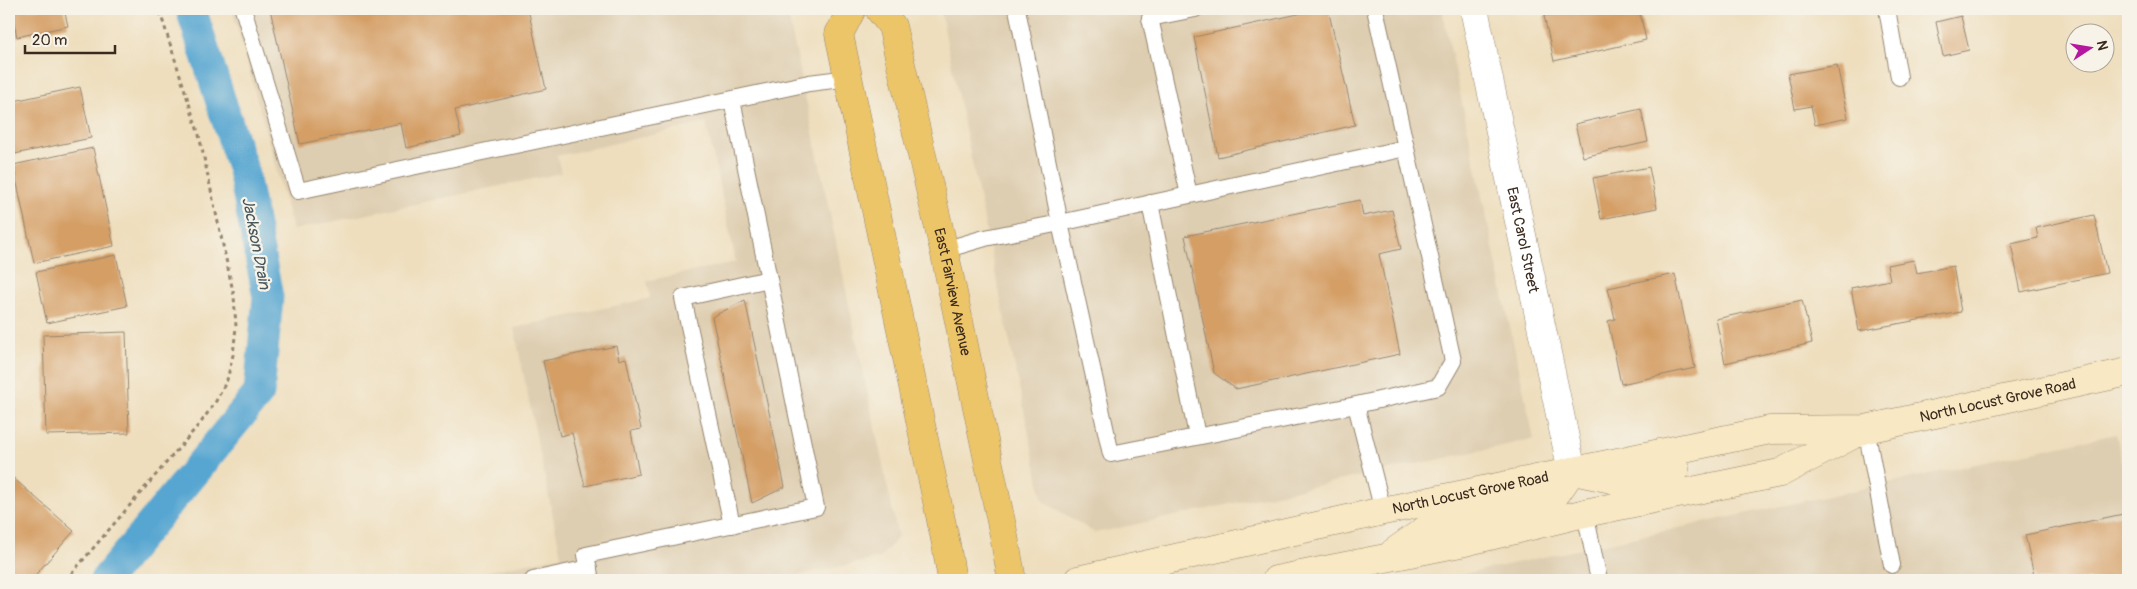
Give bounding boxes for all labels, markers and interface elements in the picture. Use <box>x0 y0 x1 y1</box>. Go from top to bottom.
scale bar <box>25 22 115 54</box>
north arrow <box>2064 22 2114 72</box>
text: 20 m <box>32 31 67 50</box>
text: N <box>2093 39 2112 52</box>
street label: East Carol Street <box>1502 185 1543 296</box>
water label: Jackson Drain <box>237 196 275 292</box>
street label: East Fairview Avenue <box>929 226 975 358</box>
street label: North Locust Grove Road <box>1918 375 2078 427</box>
street label: North Locust Grove Road <box>1391 468 1550 519</box>

